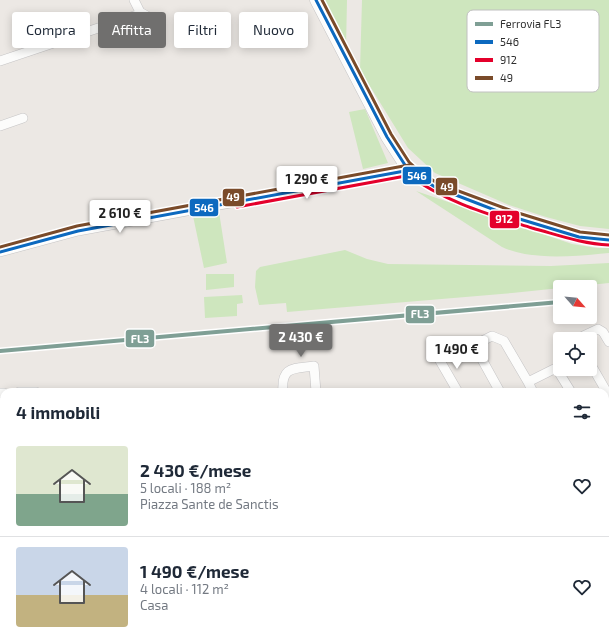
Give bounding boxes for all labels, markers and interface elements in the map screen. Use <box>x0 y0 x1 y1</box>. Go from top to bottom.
legend <box>467 10 599 92</box>
chip: Compra <box>12 12 90 48</box>
chip: Affitta <box>98 12 166 48</box>
chip: Filtri <box>174 12 231 48</box>
chip: Nuovo <box>239 12 308 48</box>
text: Ferrovia FL3 <box>500 17 561 30</box>
text: 546 <box>500 35 519 48</box>
text: 912 <box>500 53 517 66</box>
text: 49 <box>500 71 513 84</box>
pin: 1 290 € <box>270 166 344 200</box>
line badge: 546 <box>402 166 432 185</box>
text: 546 <box>407 169 427 182</box>
text: 1 290 € <box>285 171 329 187</box>
line badge: 49 <box>435 177 458 196</box>
text: 49 <box>440 180 454 193</box>
line badge: 49 <box>222 188 245 207</box>
text: 49 <box>226 190 240 203</box>
line badge: 546 <box>189 198 219 217</box>
pin: 2 610 € <box>83 200 157 234</box>
text: 546 <box>194 201 214 214</box>
text: 2 610 € <box>98 205 142 221</box>
line badge: 912 <box>489 210 520 229</box>
text: 912 <box>495 212 513 225</box>
north arrow <box>553 280 597 324</box>
map controls <box>553 280 597 376</box>
line badge: FL3 <box>405 305 435 324</box>
text: FL3 <box>411 307 429 320</box>
pin: 2 430 € <box>264 324 338 358</box>
line badge: FL3 <box>125 329 155 348</box>
text: 2 430 € <box>278 329 324 345</box>
text: FL3 <box>131 332 149 345</box>
button: locate <box>553 332 597 376</box>
pin: 1 490 € <box>420 336 494 370</box>
text: 1 490 € <box>435 341 479 357</box>
icon: filters <box>571 401 593 423</box>
text: 4 immobili <box>16 402 100 422</box>
text: 2 430 €/mese <box>140 460 251 480</box>
icon: home <box>48 462 96 510</box>
icon: heart <box>571 475 593 497</box>
text: 5 locali · 188 m² <box>140 480 231 496</box>
text: Piazza Sante de Sanctis <box>140 496 279 512</box>
text: 1 490 €/mese <box>140 561 249 581</box>
icon: home <box>48 563 96 611</box>
icon: heart <box>571 576 593 598</box>
text: 4 locali · 112 m² <box>140 581 229 597</box>
text: Casa <box>140 597 168 613</box>

